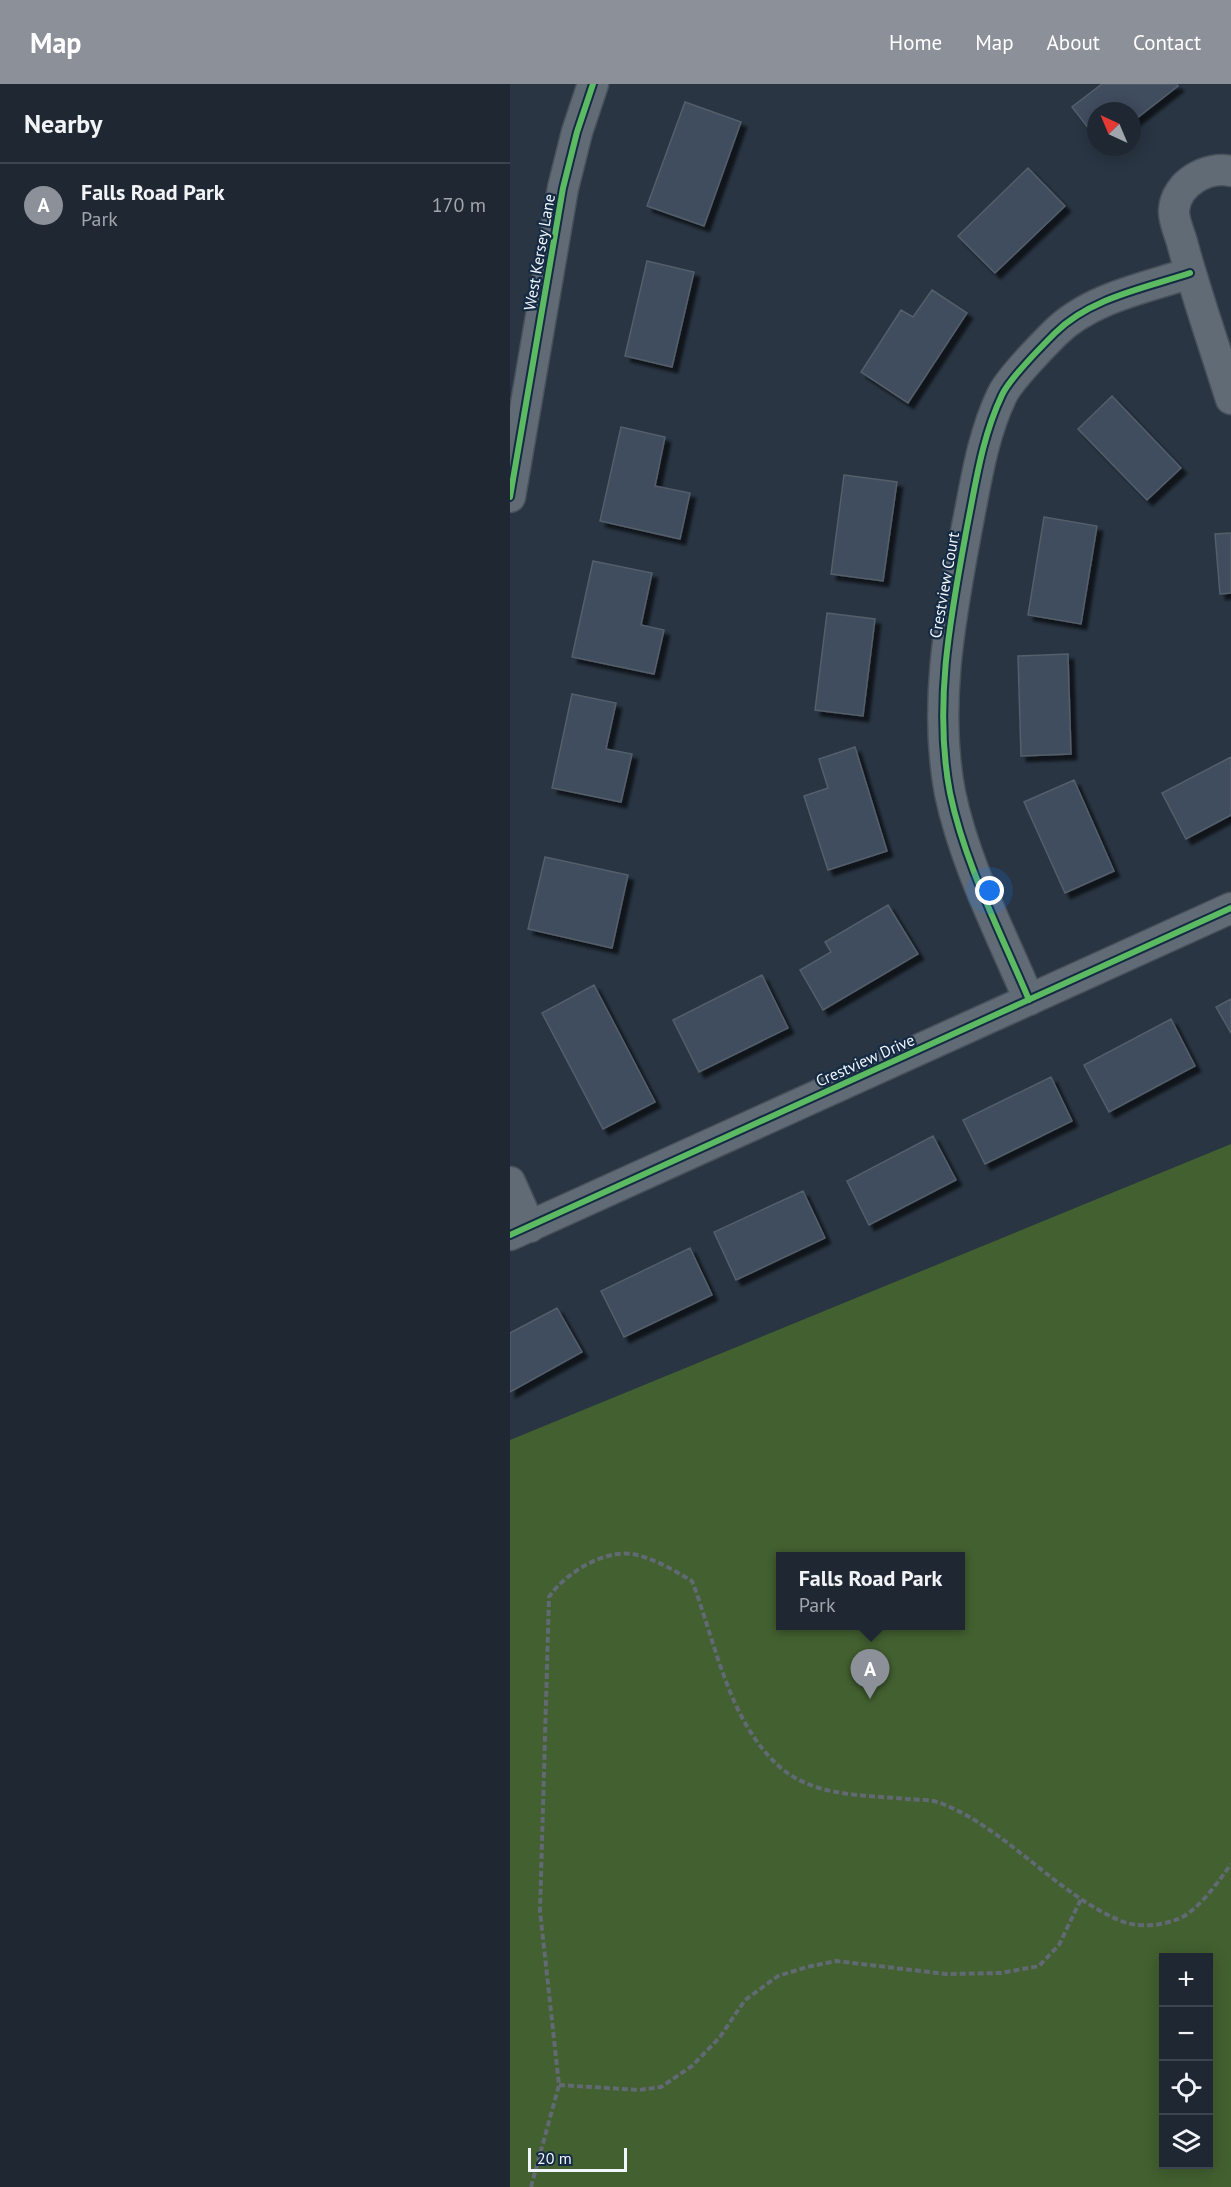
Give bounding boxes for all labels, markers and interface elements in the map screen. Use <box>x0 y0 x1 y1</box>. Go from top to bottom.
text: Map <box>30 24 81 61</box>
text: Home <box>889 29 942 56</box>
text: Map <box>975 29 1014 56</box>
text: About <box>1047 29 1100 56</box>
text: Contact <box>1133 29 1201 56</box>
north arrow <box>1087 102 1141 156</box>
text: Nearby <box>24 107 102 140</box>
text: Falls Road Park <box>81 178 225 206</box>
text: A <box>37 192 50 218</box>
text: 170 m <box>432 192 486 218</box>
street label: West Kersey Lane <box>519 192 559 312</box>
text: Park <box>81 206 118 232</box>
street label: Crestview Court <box>925 530 963 640</box>
your location <box>975 876 1004 905</box>
street label: Crestview Drive <box>812 1029 918 1091</box>
popup <box>776 1552 965 1630</box>
text: Falls Road Park <box>799 1564 942 1592</box>
text: Park <box>799 1592 835 1618</box>
pin: A <box>850 1650 890 1699</box>
map controls <box>1159 1953 1213 2169</box>
button: + <box>1159 1953 1213 2007</box>
button: − <box>1159 2007 1213 2061</box>
button: locate <box>1159 2061 1213 2115</box>
button: layers <box>1159 2115 1213 2169</box>
scale bar <box>528 2145 627 2172</box>
text: 20 m <box>537 2148 572 2168</box>

